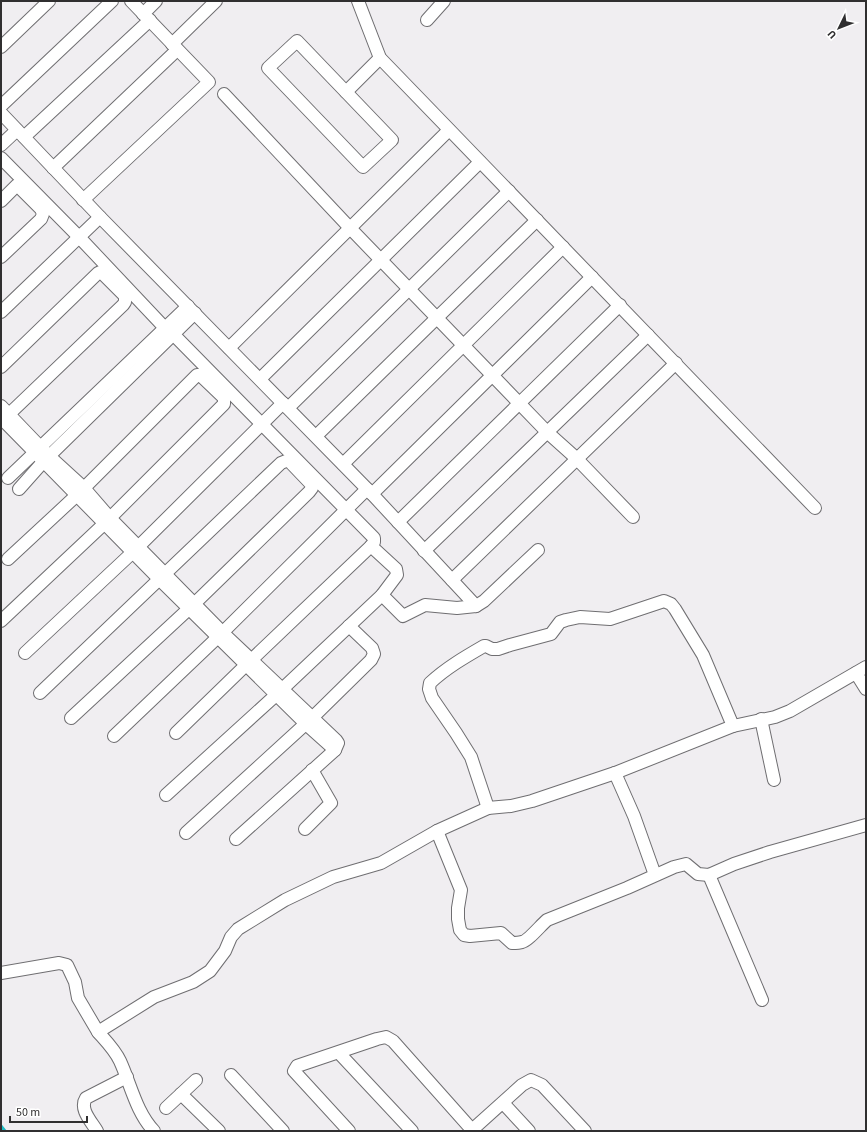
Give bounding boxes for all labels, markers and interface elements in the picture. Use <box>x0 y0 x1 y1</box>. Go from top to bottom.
north arrow <box>819 8 859 48</box>
text: U <box>824 27 840 42</box>
scale bar <box>10 1098 87 1124</box>
text: 50 m <box>16 1104 40 1121</box>

